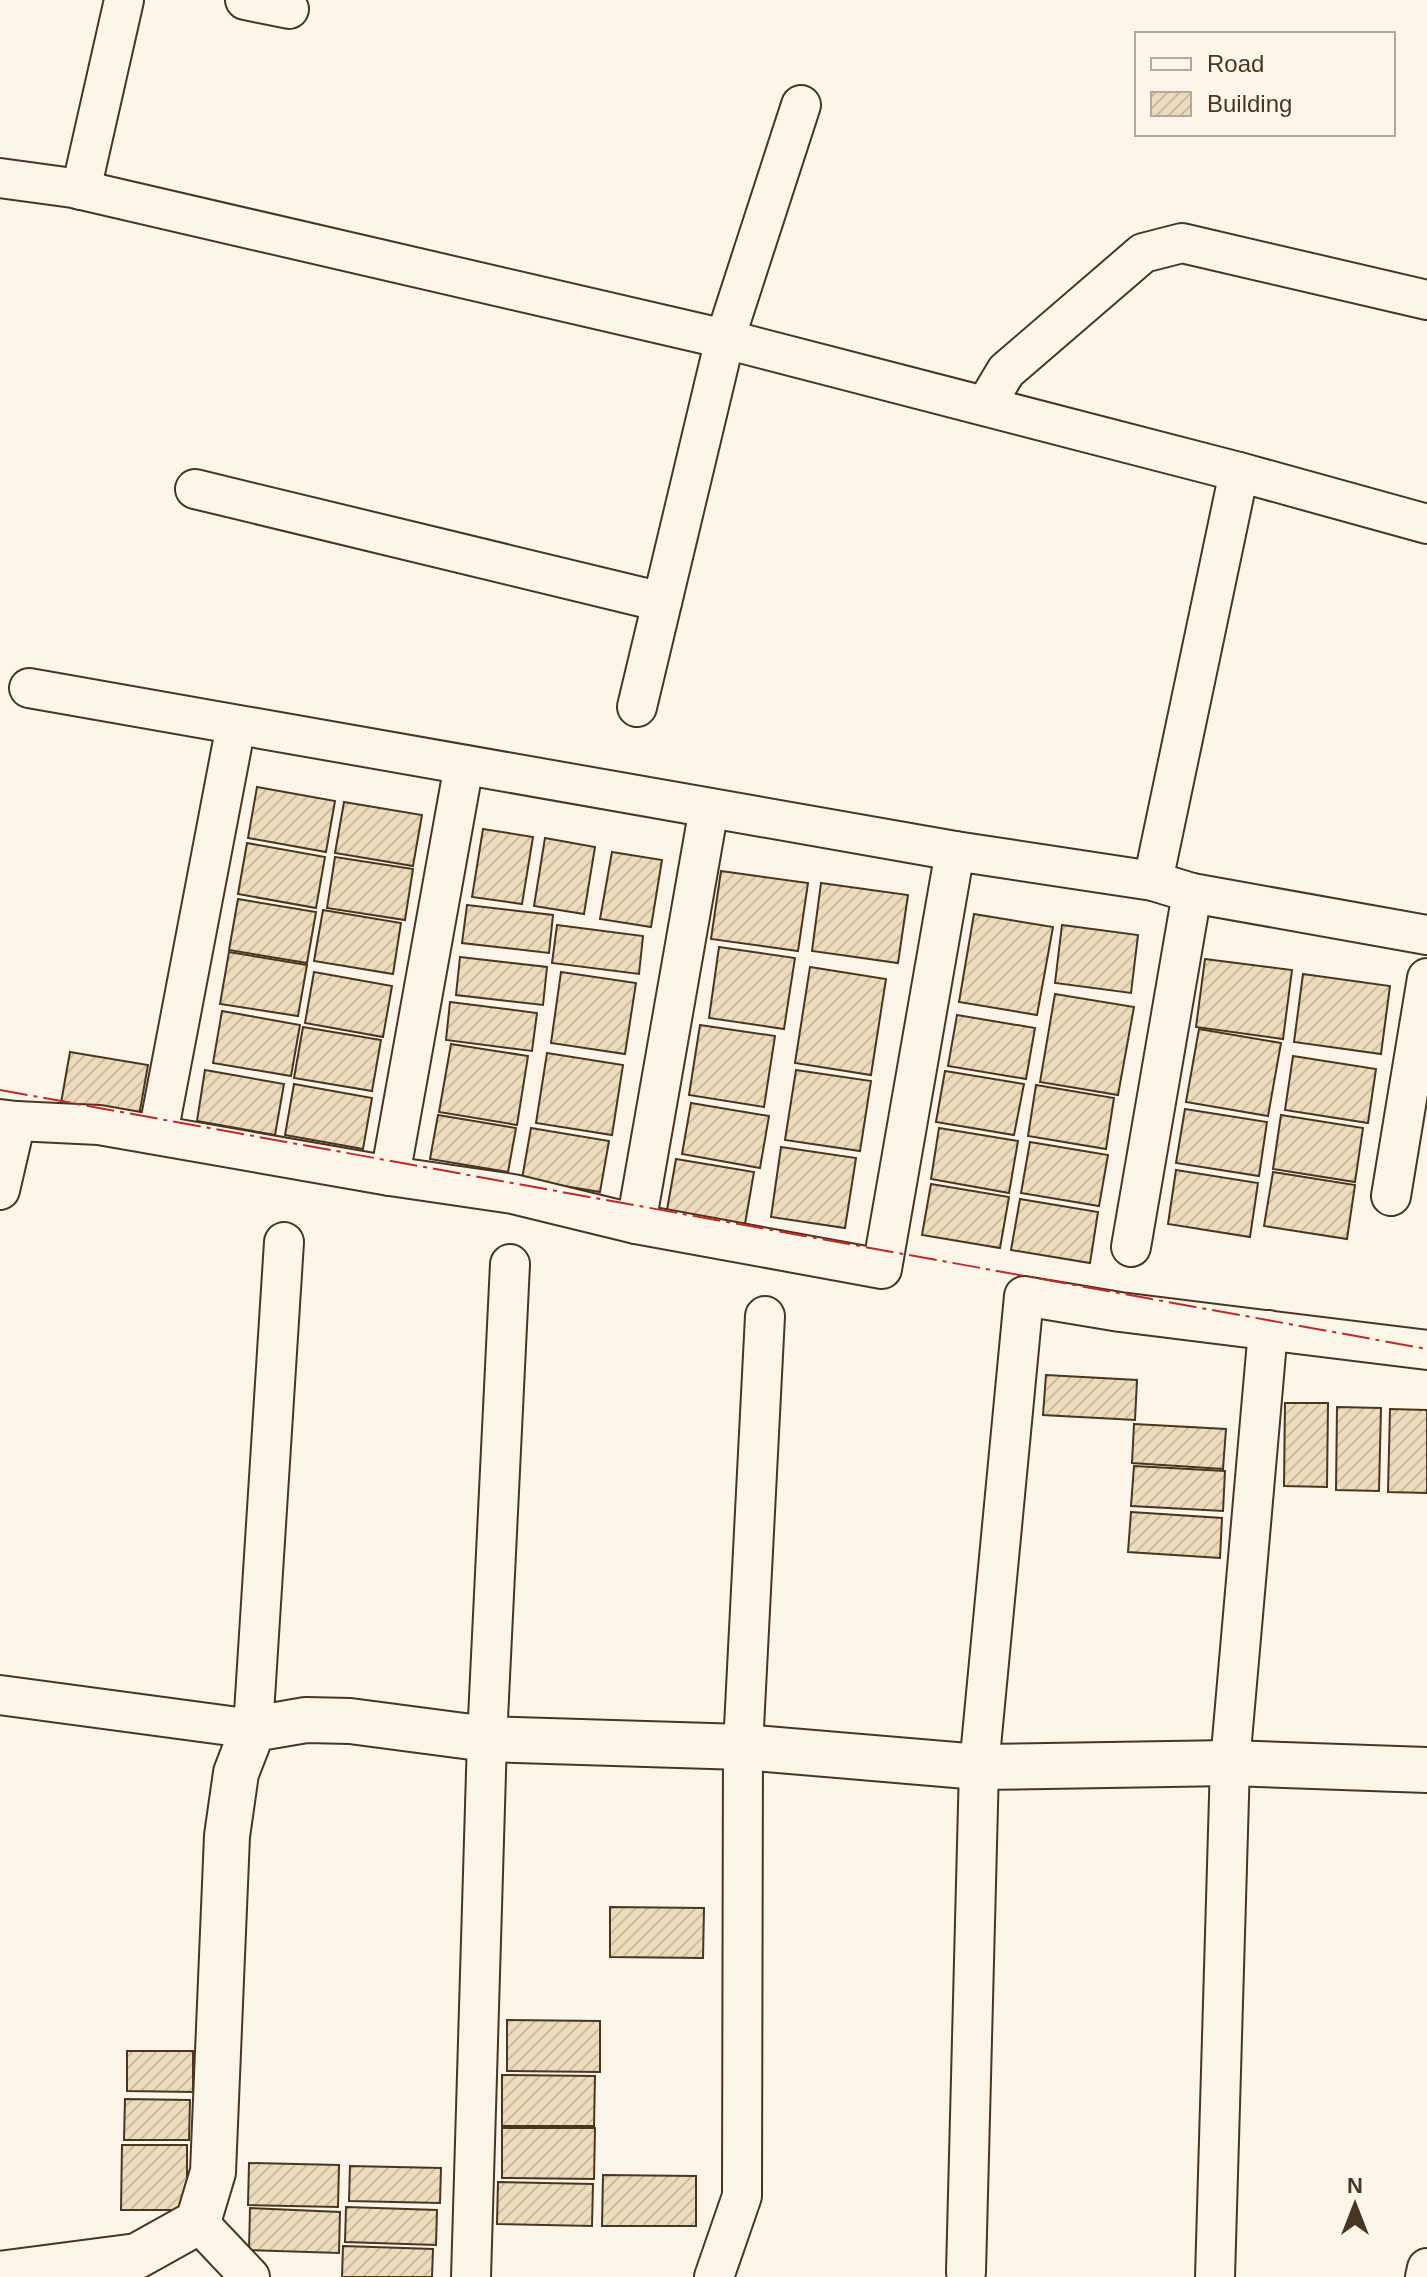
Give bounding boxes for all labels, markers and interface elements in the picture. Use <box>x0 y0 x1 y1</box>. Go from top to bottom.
legend <box>1135 32 1395 136</box>
text: Road <box>1207 50 1264 77</box>
text: Building <box>1207 90 1292 117</box>
north arrow <box>1315 2165 1395 2245</box>
text: N <box>1347 2173 1363 2198</box>

